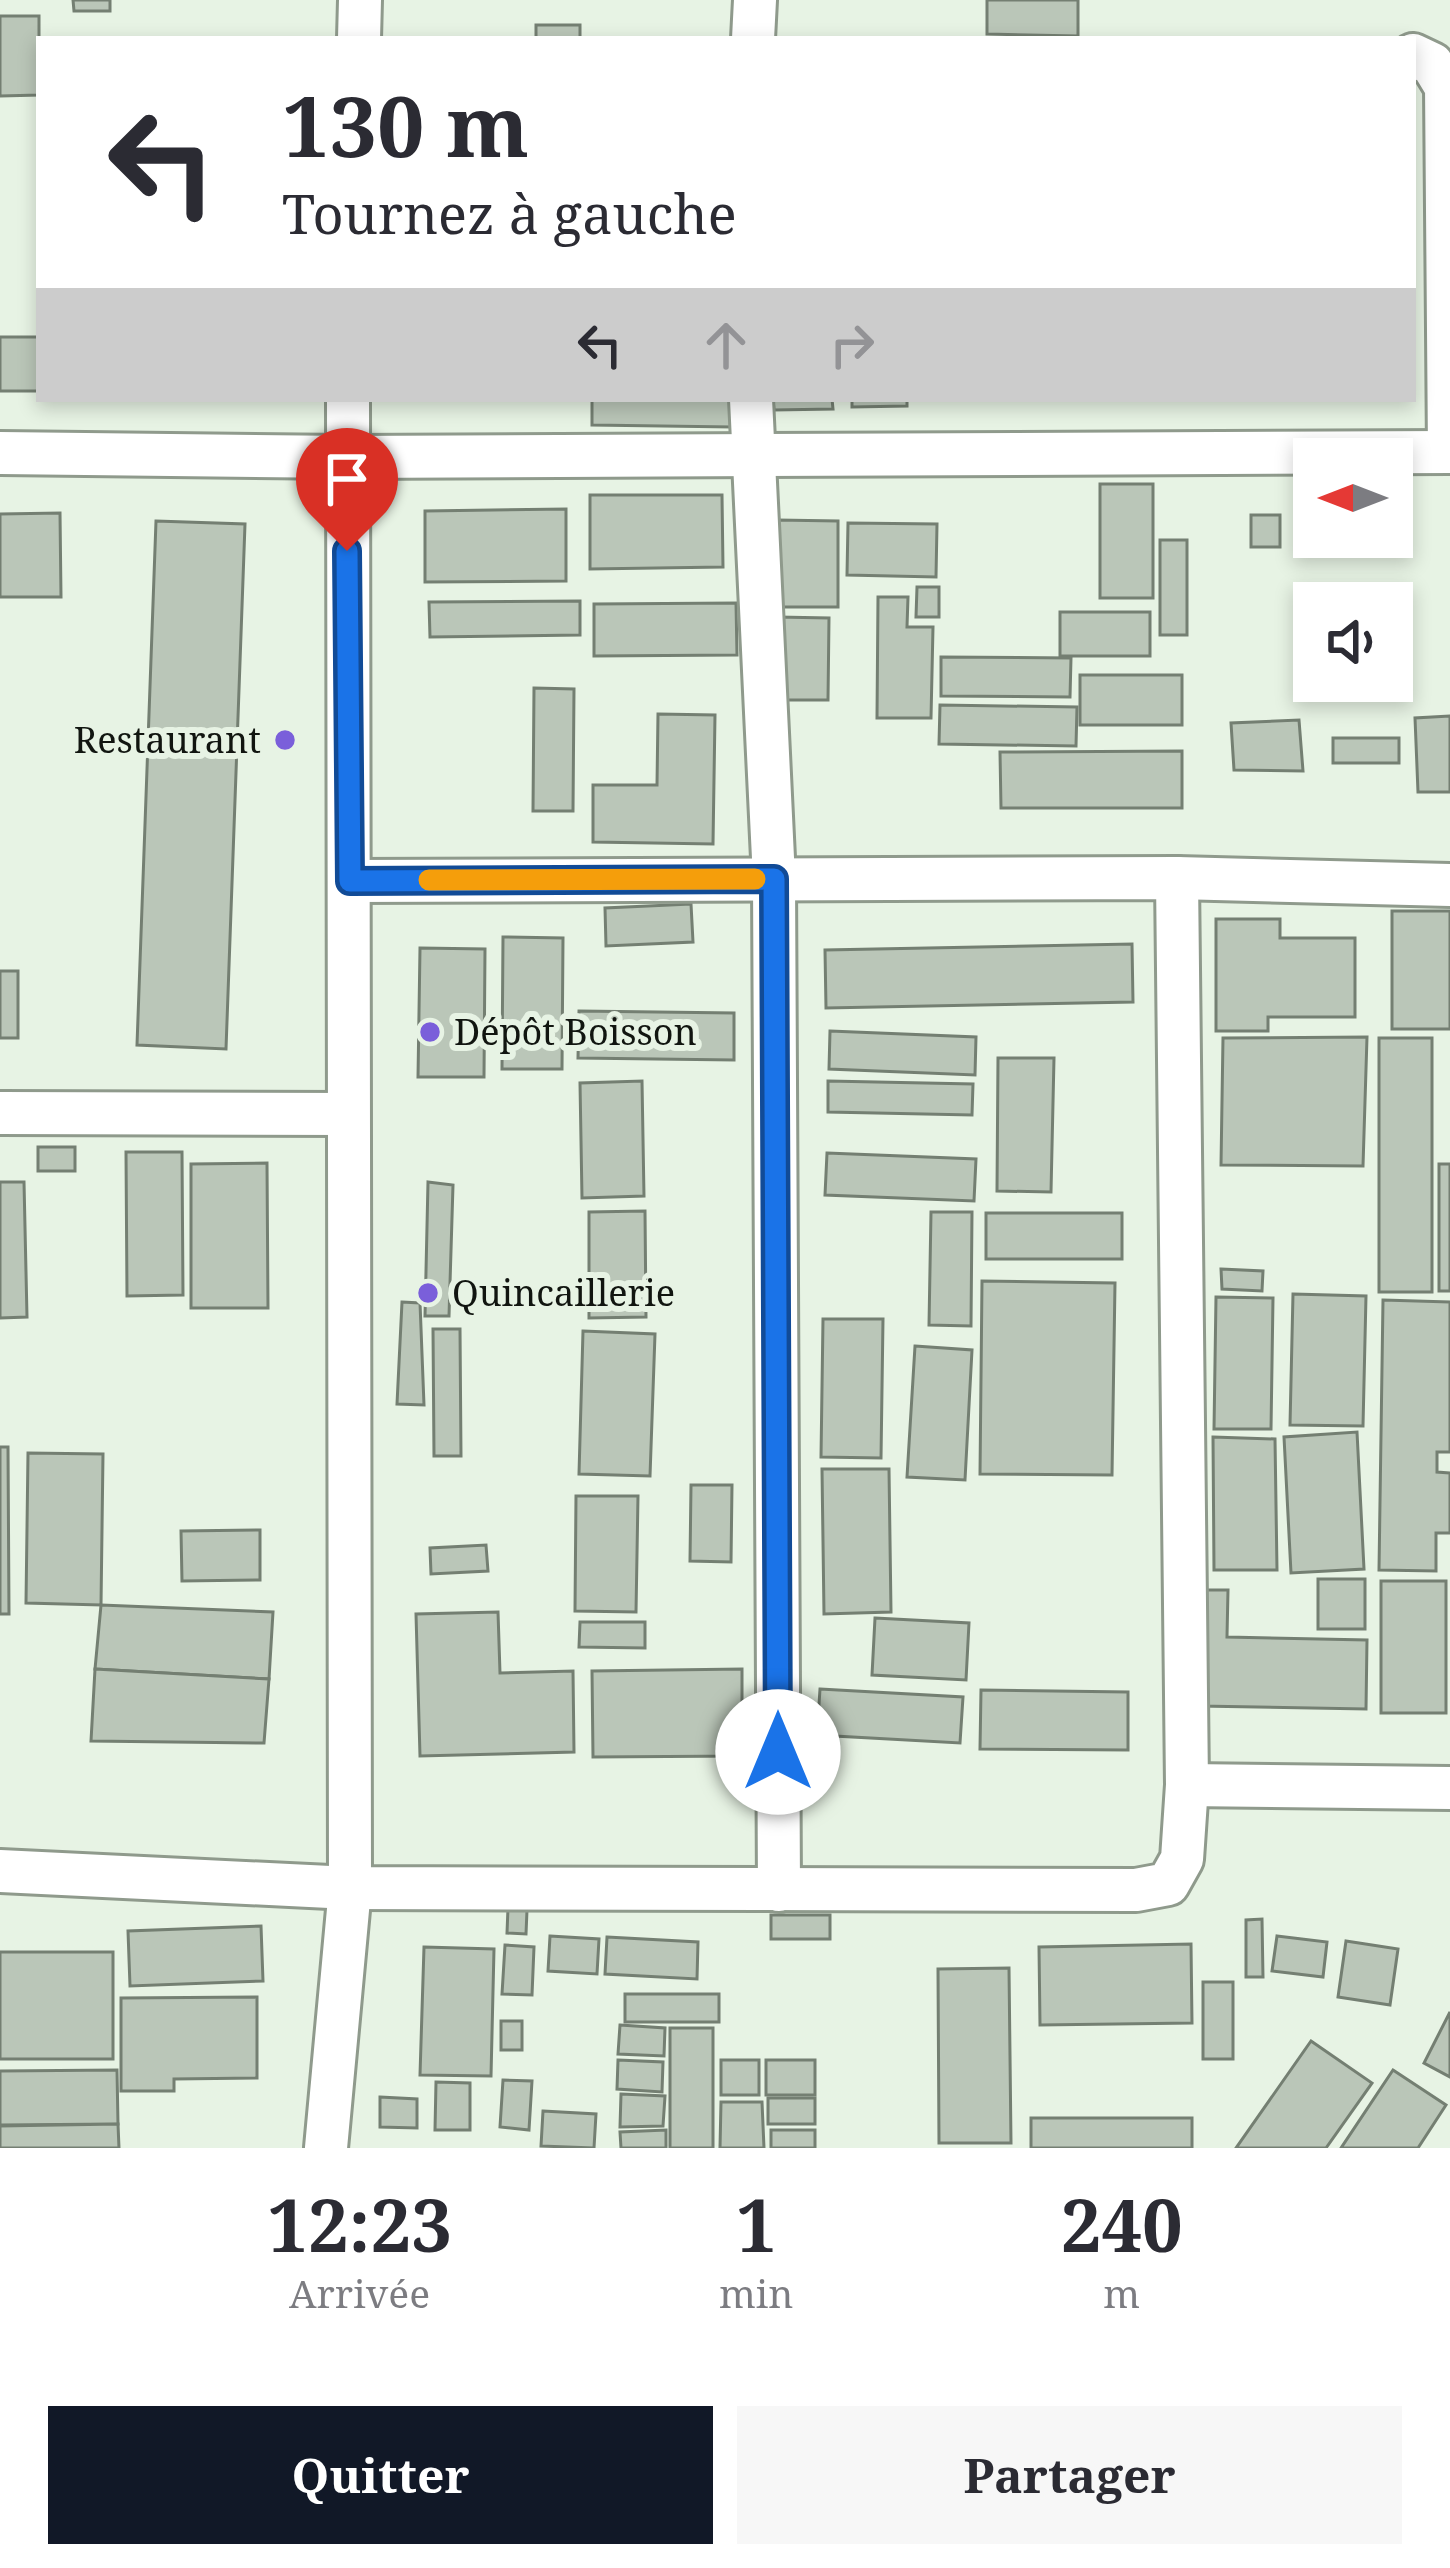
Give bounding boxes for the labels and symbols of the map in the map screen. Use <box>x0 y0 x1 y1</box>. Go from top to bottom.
pin <box>296 428 398 551</box>
north arrow <box>1293 438 1413 558</box>
place label: Restaurant <box>74 715 261 764</box>
marker: Restaurant <box>272 727 298 753</box>
place label: Dépôt Boisson <box>454 1007 697 1056</box>
marker: Dépôt Boisson <box>417 1019 443 1045</box>
place label: Quincaillerie <box>452 1268 675 1317</box>
marker: Quincaillerie <box>415 1280 441 1306</box>
position arrow <box>715 1689 841 1815</box>

